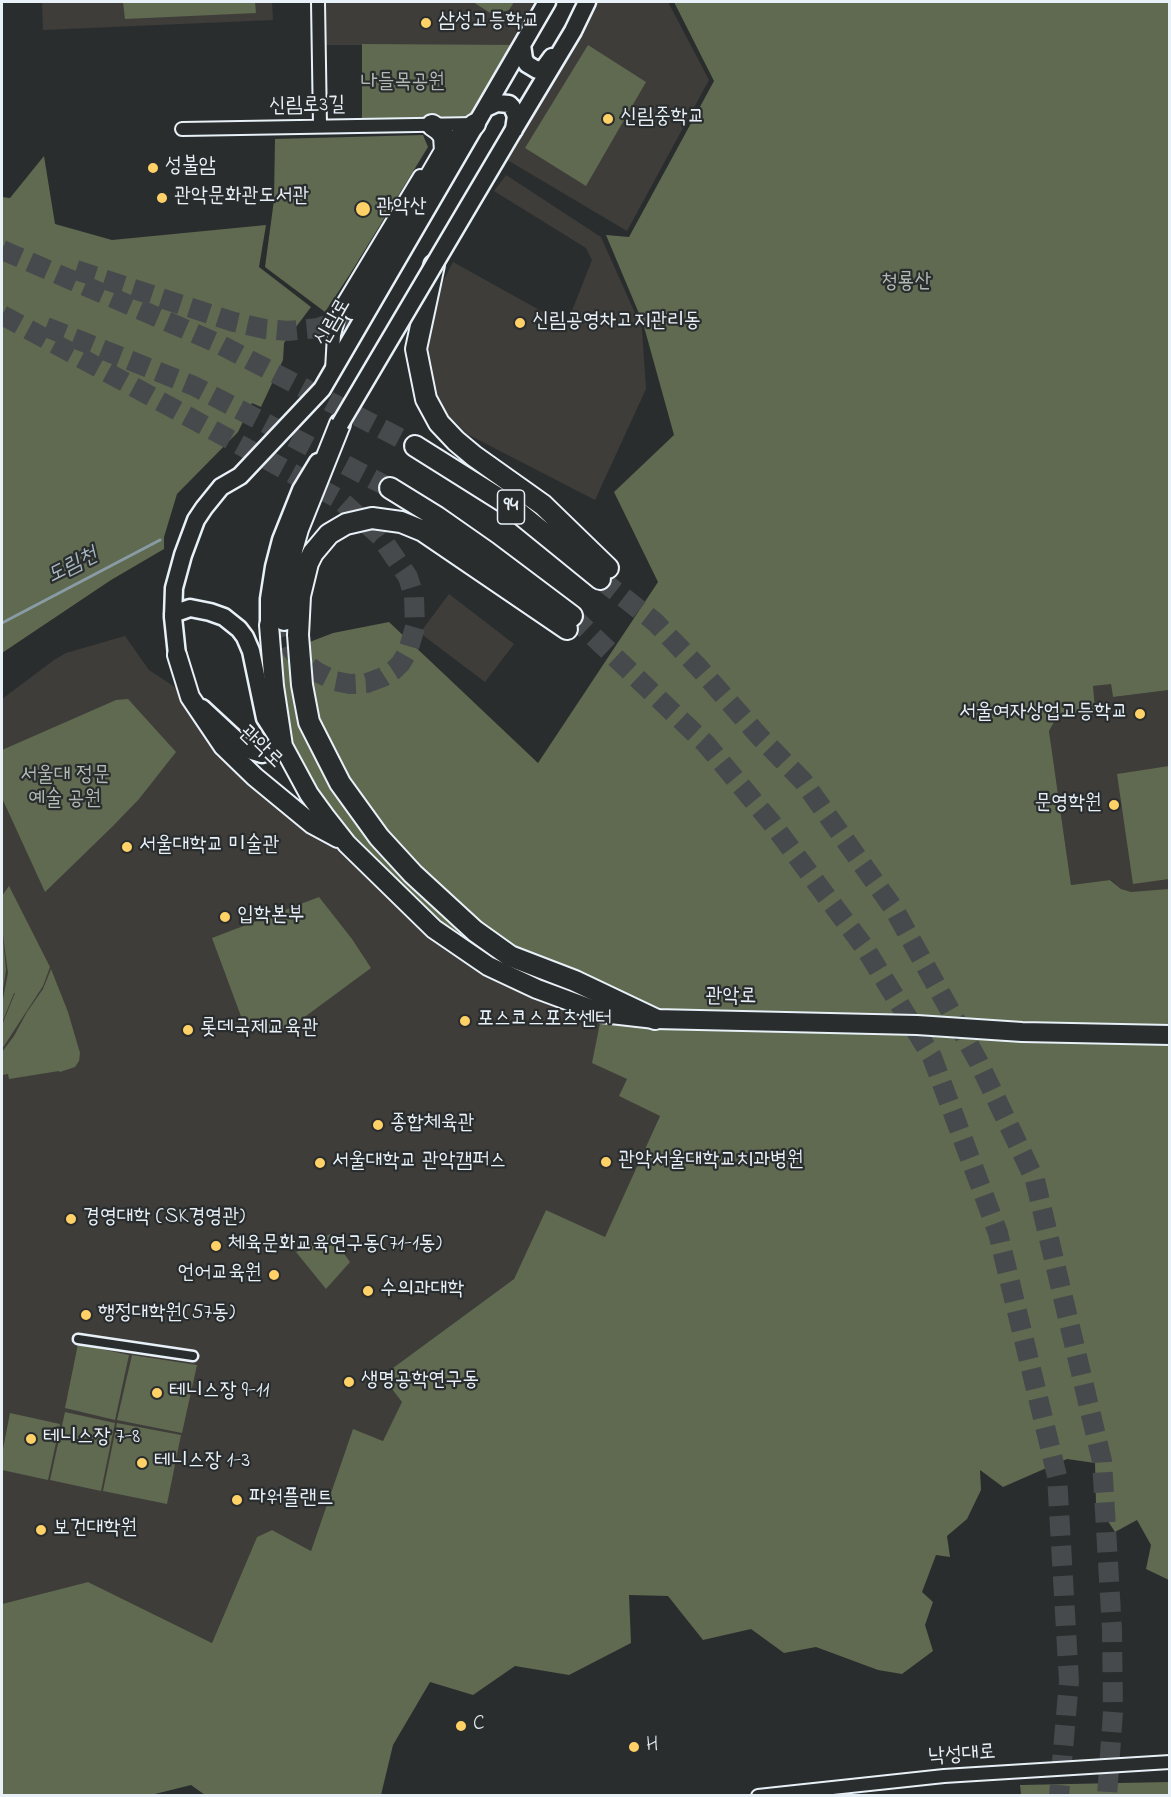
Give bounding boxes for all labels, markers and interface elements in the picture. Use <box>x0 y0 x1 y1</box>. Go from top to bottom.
place label: 삼성고등학교 <box>438 10 539 36</box>
marker: 삼성고등학교 <box>419 16 433 30</box>
park label: 나들목공원 <box>361 71 445 97</box>
street label: 신림로3길 <box>269 94 345 120</box>
place label: 신림중학교 <box>620 106 704 132</box>
marker: 신림중학교 <box>601 112 615 126</box>
place label: 성불암 <box>165 155 216 181</box>
marker: 성불암 <box>146 161 160 175</box>
place label: 관악문화관도서관 <box>174 185 309 211</box>
marker: 관악문화관도서관 <box>155 191 169 205</box>
place label: 관악산 <box>376 196 427 222</box>
marker: 관악산 <box>354 200 372 218</box>
park label: 청룡산 <box>881 271 931 297</box>
street label: 신림로 <box>310 295 358 351</box>
place label: 신림공영차고지관리동 <box>532 310 701 336</box>
marker: 신림공영차고지관리동 <box>513 316 527 330</box>
road number: 94 <box>498 490 524 524</box>
water label: 도림천 <box>43 543 103 591</box>
place label: 서울여자상업고등학교 <box>959 701 1128 727</box>
marker: 서울여자상업고등학교 <box>1133 707 1147 721</box>
street label: 관악로 <box>233 721 287 775</box>
park label: 서울대 정문 예술 공원 <box>20 764 110 814</box>
place label: 문영학원 <box>1034 792 1102 818</box>
marker: 문영학원 <box>1107 798 1121 812</box>
place label: 서울대학교 미술관 <box>139 834 279 860</box>
marker: 서울대학교 미술관 <box>120 840 134 854</box>
place label: 입학본부 <box>237 904 305 930</box>
marker: 입학본부 <box>218 910 232 924</box>
street label: 관악로 <box>705 985 757 1011</box>
place label: 포스코스포츠센터 <box>477 1008 612 1034</box>
marker: 포스코스포츠센터 <box>458 1014 472 1028</box>
place label: 롯데국제교육관 <box>200 1017 318 1043</box>
marker: 롯데국제교육관 <box>181 1023 195 1037</box>
place label: 종합체육관 <box>390 1112 474 1138</box>
marker: 종합체육관 <box>371 1118 385 1132</box>
place label: 관악서울대학교치과병원 <box>618 1149 804 1175</box>
place label: 서울대학교 관악캠퍼스 <box>332 1150 506 1176</box>
marker: 관악서울대학교치과병원 <box>599 1155 613 1169</box>
marker: 서울대학교 관악캠퍼스 <box>313 1156 327 1170</box>
place label: 경영대학 (SK경영관) <box>83 1206 245 1232</box>
marker: 경영대학 (SK경영관) <box>64 1212 78 1226</box>
place label: 체육문화교육연구동(71-1동) <box>228 1233 442 1259</box>
marker: 체육문화교육연구동(71-1동) <box>209 1239 223 1253</box>
place label: 언어교육원 <box>178 1262 262 1288</box>
marker: 언어교육원 <box>267 1268 281 1282</box>
place label: 수의과대학 <box>380 1278 464 1304</box>
marker: 수의과대학 <box>361 1284 375 1298</box>
place label: 행정대학원(57동) <box>98 1302 235 1328</box>
marker: 행정대학원(57동) <box>79 1308 93 1322</box>
place label: 생명공학연구동 <box>361 1369 479 1395</box>
marker: 생명공학연구동 <box>342 1375 356 1389</box>
place label: 테니스장 9-11 <box>169 1380 269 1406</box>
marker: 테니스장 9-11 <box>150 1386 164 1400</box>
place label: 테니스장 7-8 <box>43 1426 140 1452</box>
marker: 테니스장 7-8 <box>24 1432 38 1446</box>
place label: 테니스장 1-3 <box>154 1450 250 1476</box>
marker: 테니스장 1-3 <box>135 1456 149 1470</box>
place label: 파워플랜트 <box>249 1487 333 1513</box>
marker: 파워플랜트 <box>230 1493 244 1507</box>
place label: 보건대학원 <box>53 1517 137 1543</box>
marker: 보건대학원 <box>34 1523 48 1537</box>
place label: C <box>473 1713 485 1739</box>
marker: C <box>454 1719 468 1733</box>
place label: H <box>646 1734 658 1760</box>
marker: H <box>627 1740 641 1754</box>
street label: 낙성대로 <box>927 1741 997 1771</box>

